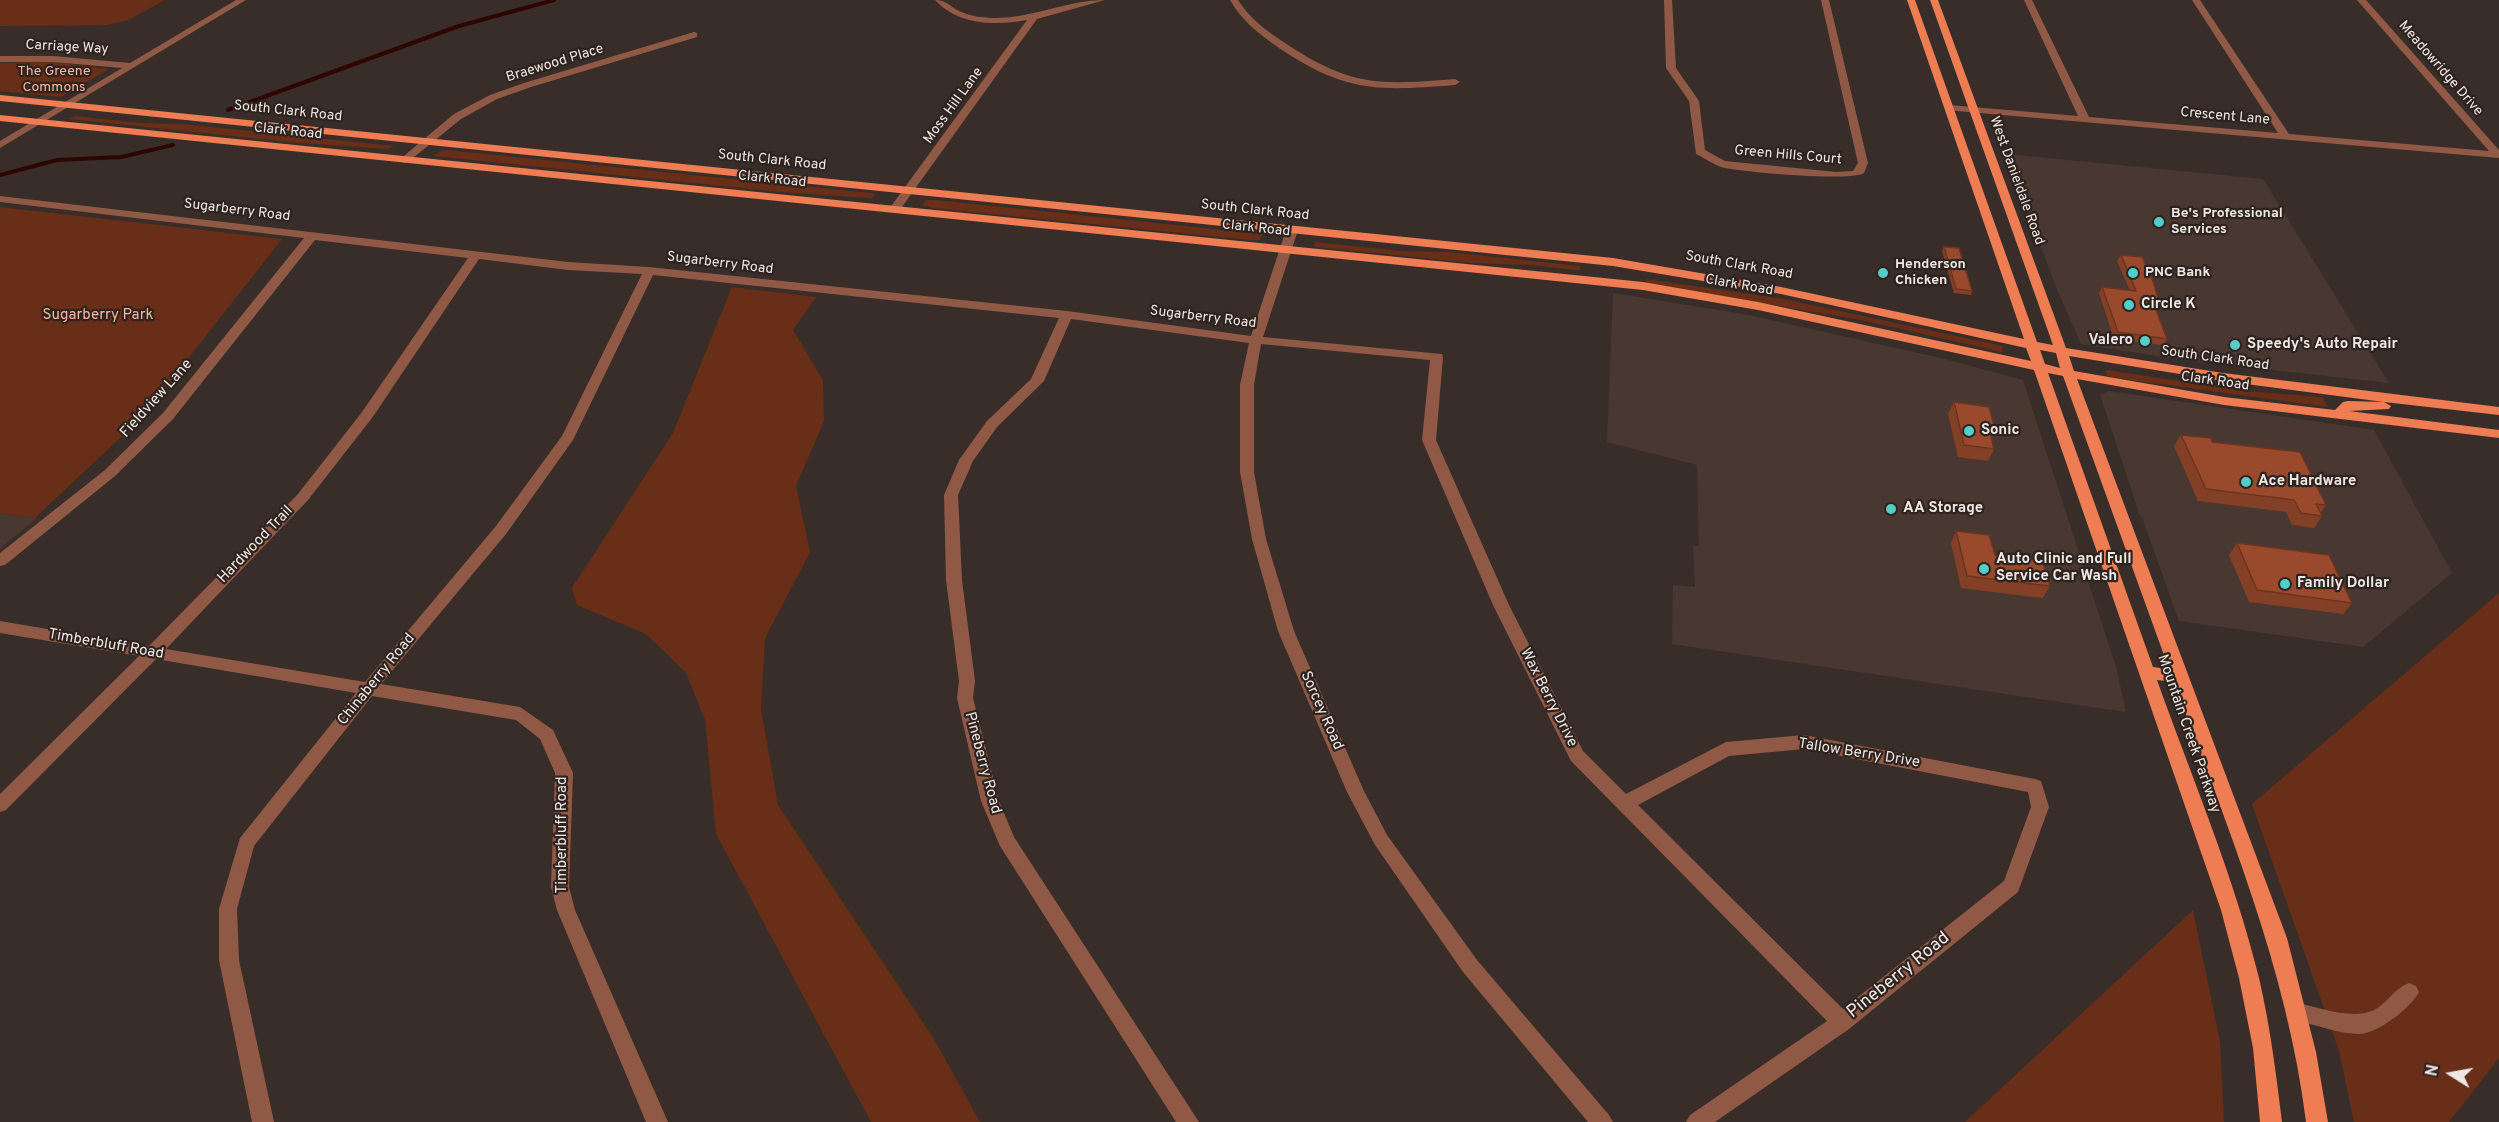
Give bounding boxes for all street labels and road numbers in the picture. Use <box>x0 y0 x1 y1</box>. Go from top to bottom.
street label: Meadowridge Drive <box>2394 18 2486 120</box>
street label: Carriage Way <box>25 37 109 59</box>
street label: Braewood Place <box>504 41 606 87</box>
street label: Moss Hill Lane <box>921 65 987 147</box>
street label: South Clark Road <box>233 98 343 126</box>
street label: Crescent Lane <box>2179 105 2271 129</box>
street label: West Danieldale Road <box>1985 114 2047 248</box>
street label: Clark Road <box>253 120 323 144</box>
street label: Green Hills Court <box>1734 143 1842 169</box>
street label: South Clark Road <box>717 147 827 175</box>
street label: Clark Road <box>737 168 807 192</box>
street label: Sugarberry Road <box>183 196 291 226</box>
street label: South Clark Road <box>1200 197 1310 225</box>
street label: Clark Road <box>1221 217 1291 241</box>
street label: South Clark Road <box>1684 248 1794 284</box>
street label: Sugarberry Road <box>666 249 774 279</box>
street label: Clark Road <box>1704 272 1774 300</box>
street label: Sugarberry Road <box>1149 303 1257 333</box>
street label: South Clark Road <box>2160 343 2270 375</box>
street label: Fieldview Lane <box>117 356 197 442</box>
street label: Clark Road <box>2180 369 2250 395</box>
street label: Hardwood Trail <box>215 503 297 587</box>
street label: Timberbluff Road <box>47 626 165 664</box>
street label: Chinaberry Road <box>334 630 420 730</box>
street label: Wax Berry Drive <box>1515 646 1581 750</box>
street label: Mountain Creek Parkway <box>2152 652 2224 816</box>
street label: Sorcey Road <box>1296 669 1346 753</box>
street label: Pineberry Road <box>960 710 1004 816</box>
street label: Tallow Berry Drive <box>1797 735 1921 773</box>
street label: Timberbluff Road <box>554 776 572 894</box>
street label: Pineberry Road <box>1843 928 1955 1024</box>

